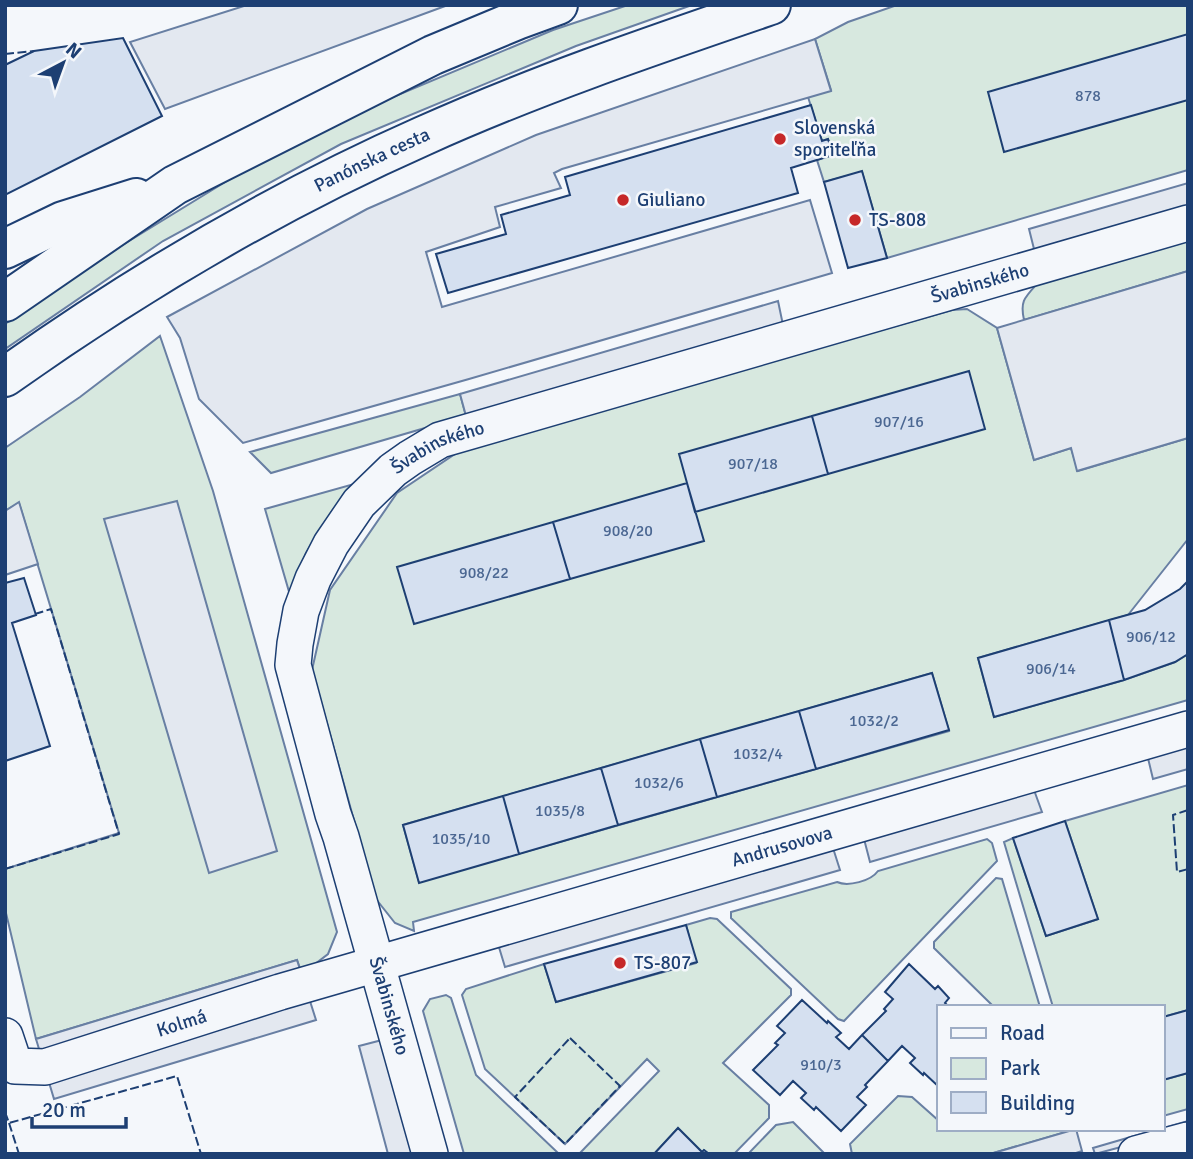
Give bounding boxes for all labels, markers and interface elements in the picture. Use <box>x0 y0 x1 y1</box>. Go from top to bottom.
north arrow <box>28 28 98 98</box>
text: N <box>61 38 86 64</box>
house number: 878 <box>1075 86 1101 106</box>
place label: Slovenská sporiteľňa <box>794 116 876 162</box>
street label: Panónska cesta <box>310 122 434 198</box>
marker: Slovenská sporiteľňa <box>772 131 788 147</box>
place label: Giuliano <box>637 188 705 212</box>
marker: Giuliano <box>615 192 631 208</box>
place label: TS-808 <box>869 208 926 232</box>
marker: TS-808 <box>847 212 863 228</box>
street label: Švabinského <box>928 258 1032 309</box>
house number: 907/16 <box>874 412 924 432</box>
street label: Švabinského <box>386 416 487 480</box>
house number: 907/18 <box>728 454 778 474</box>
house number: 908/20 <box>603 521 653 541</box>
house number: 908/22 <box>459 563 509 583</box>
house number: 906/12 <box>1126 627 1176 647</box>
house number: 906/14 <box>1026 659 1076 679</box>
house number: 1032/2 <box>849 711 899 731</box>
house number: 1032/4 <box>733 744 783 764</box>
house number: 1032/6 <box>634 773 684 793</box>
house number: 1035/8 <box>535 801 585 821</box>
street label: Andrusovova <box>729 821 835 873</box>
house number: 1035/10 <box>432 829 490 849</box>
place label: TS-807 <box>634 951 691 975</box>
street label: Švabinského <box>364 954 415 1058</box>
marker: TS-807 <box>612 955 628 971</box>
street label: Kolmá <box>153 1004 210 1043</box>
legend <box>937 1005 1165 1131</box>
text: Road <box>1000 1020 1045 1046</box>
house number: 910/3 <box>800 1055 842 1075</box>
text: Park <box>1000 1055 1041 1081</box>
scale bar <box>32 1086 126 1130</box>
text: Building <box>1000 1090 1075 1116</box>
text: 20 m <box>42 1097 86 1123</box>

